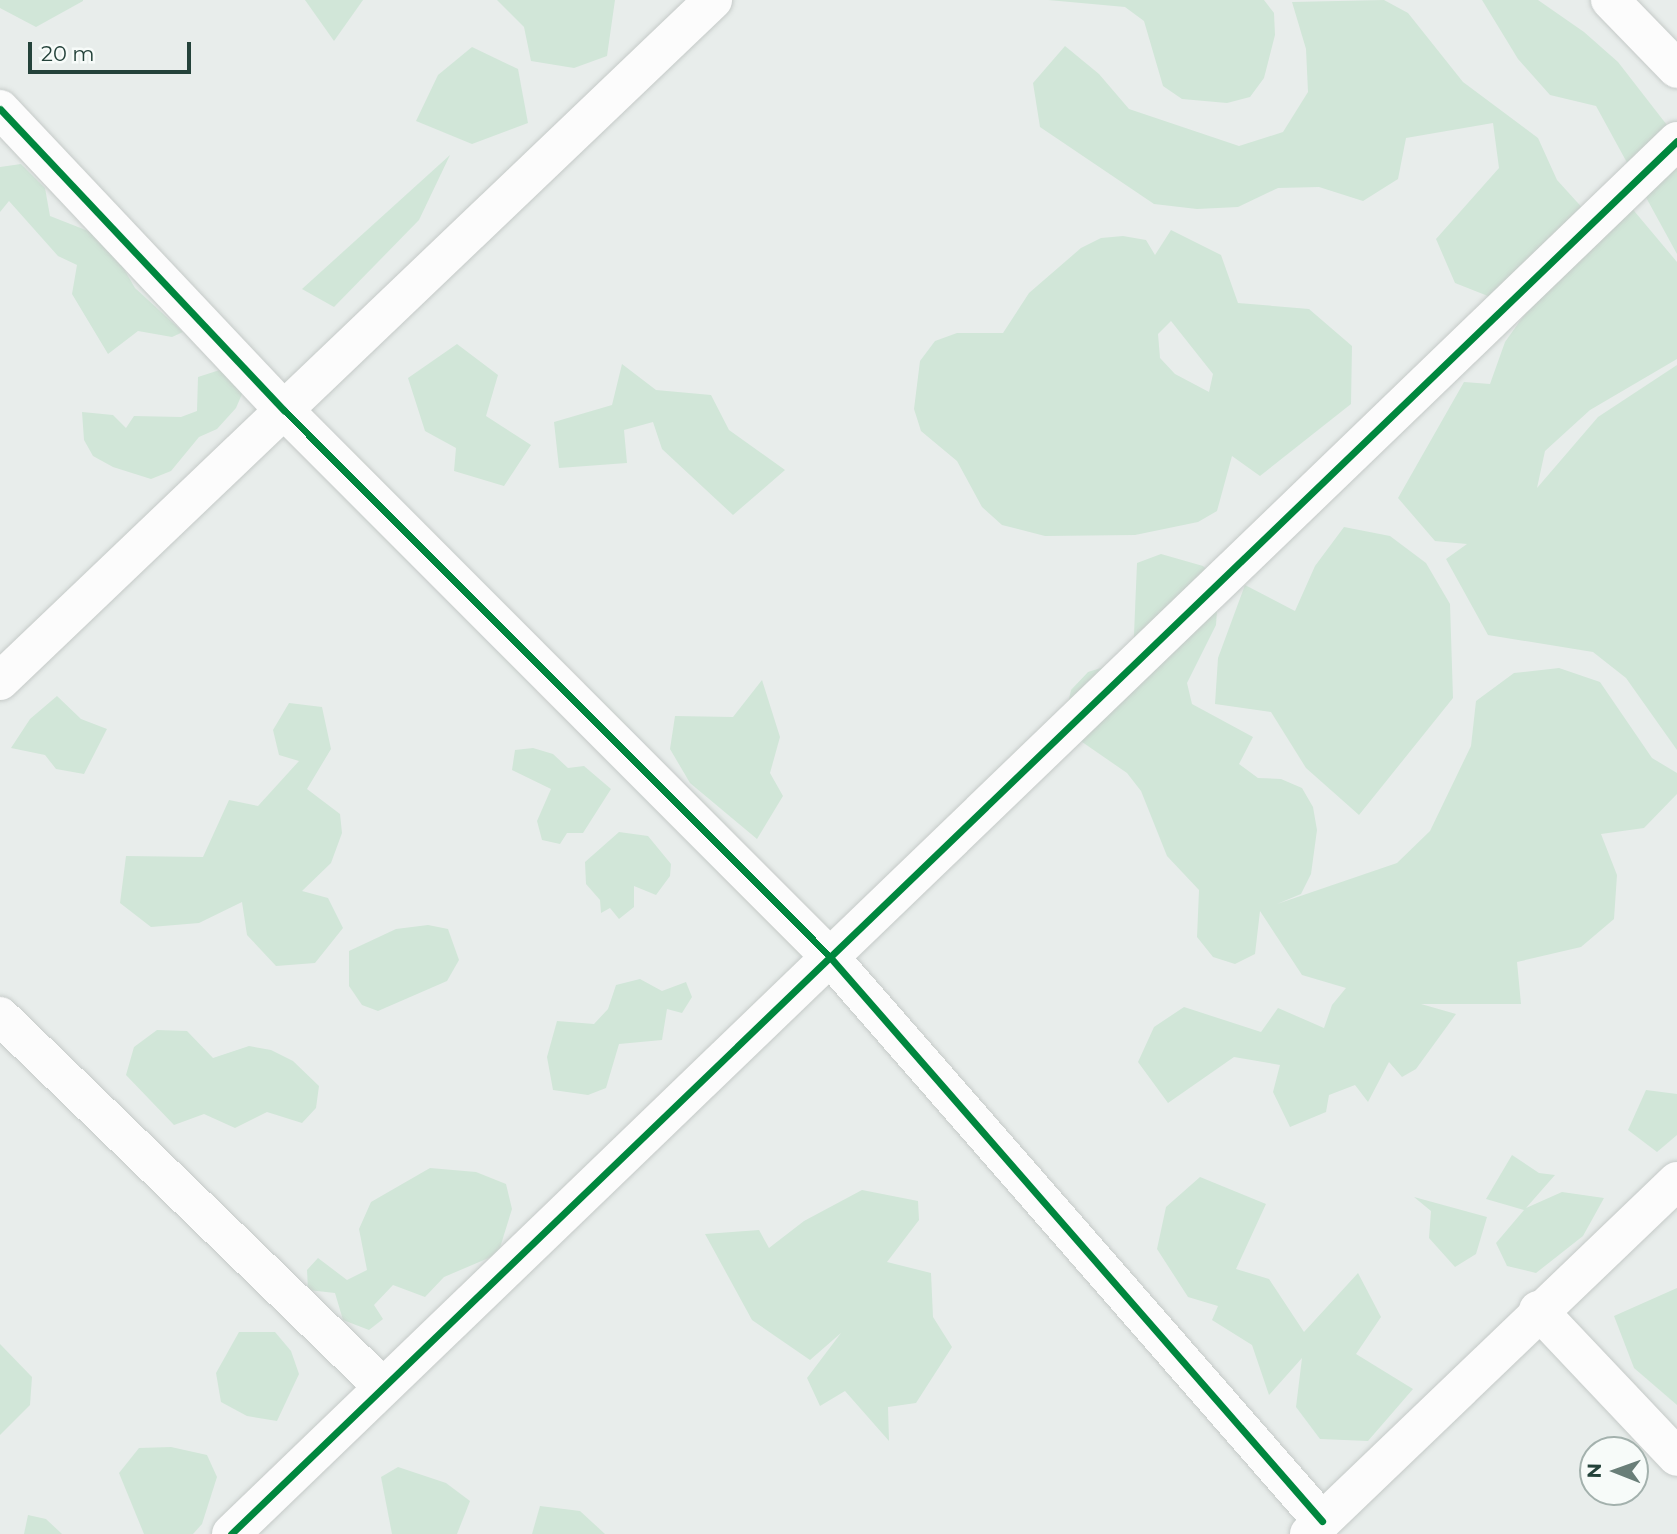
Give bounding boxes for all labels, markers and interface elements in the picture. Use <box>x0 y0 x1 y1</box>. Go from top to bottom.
scale bar <box>32 28 194 72</box>
text: 20 m <box>41 41 95 66</box>
north arrow <box>1579 1436 1649 1506</box>
text: N <box>1583 1463 1606 1479</box>

